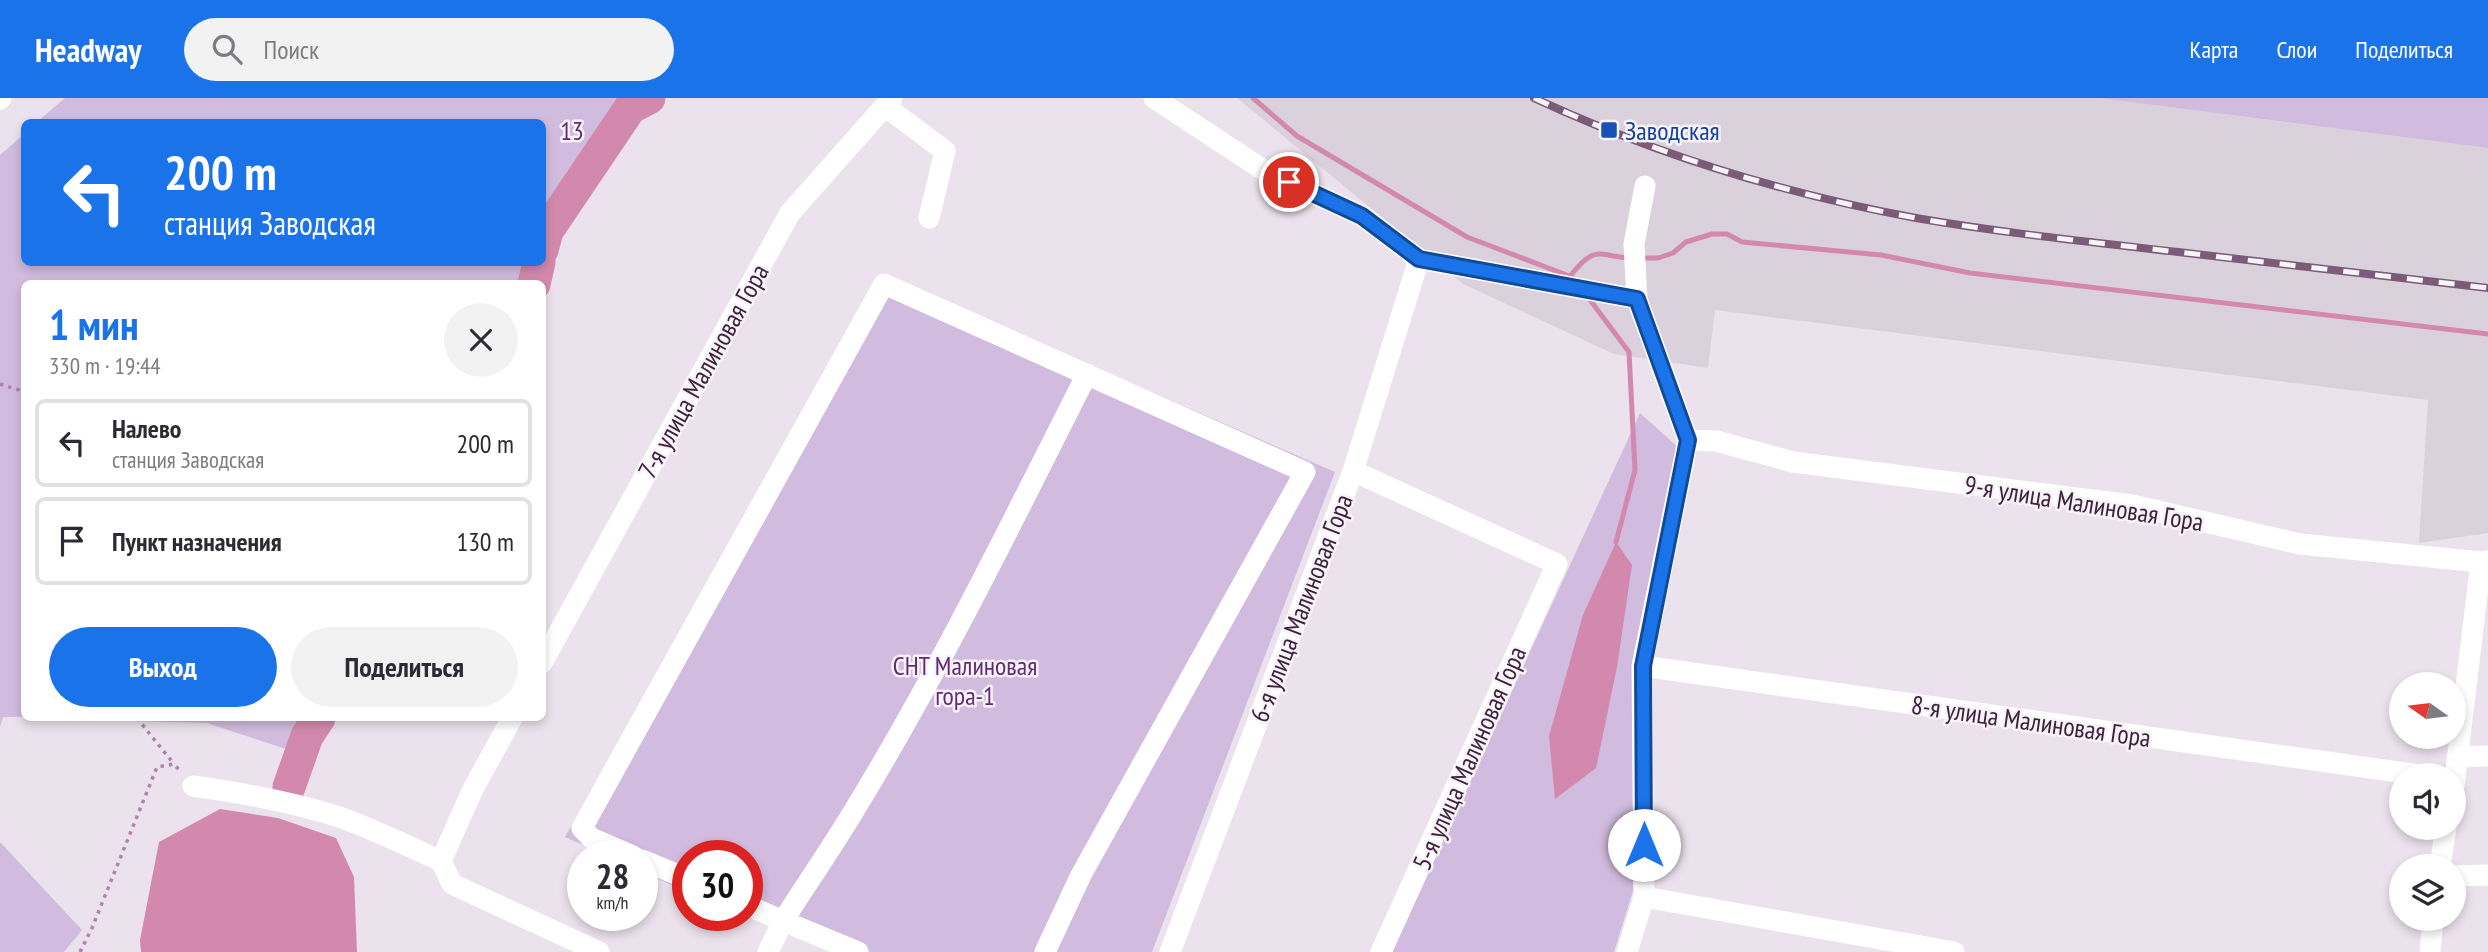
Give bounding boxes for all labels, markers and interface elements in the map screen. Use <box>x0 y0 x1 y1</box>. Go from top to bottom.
search box <box>184 18 674 81</box>
text: Headway <box>35 28 142 71</box>
icon: search <box>208 30 246 68</box>
text: Поиск <box>264 33 319 66</box>
text: Карта <box>2190 34 2238 65</box>
text: Слои <box>2276 34 2317 65</box>
text: Поделиться <box>2355 34 2453 65</box>
park label: 13 <box>560 114 584 147</box>
place label: Заводская <box>1625 114 1720 147</box>
marker: Заводская <box>1599 120 1619 140</box>
text: 200 m <box>164 140 277 204</box>
icon: left <box>49 147 140 238</box>
pin <box>1259 152 1319 212</box>
icon: arrive <box>1270 163 1308 201</box>
text: станция Заводская <box>164 202 376 244</box>
street label: 7-я улица Малиновая Гора <box>630 258 776 484</box>
text: 1 мин <box>49 297 139 352</box>
button: close <box>444 303 518 377</box>
text: 330 m · 19:44 <box>49 351 161 380</box>
text: Налево <box>112 412 181 445</box>
icon: left <box>53 424 91 462</box>
text: 200 m <box>456 427 514 460</box>
text: станция Заводская <box>112 445 264 474</box>
street label: 9-я улица Малиновая Гора <box>1962 468 2206 538</box>
street label: 6-я улица Малиновая Гора <box>1242 489 1360 727</box>
icon: arrive <box>53 522 91 560</box>
text: Пункт назначения <box>112 525 282 558</box>
text: 130 m <box>456 525 514 558</box>
button: Выход <box>49 627 277 707</box>
button: Поделиться <box>291 627 518 707</box>
street label: 5-я улица Малиновая Гора <box>1405 641 1533 875</box>
park label: СНТ Малиновая гора-1 <box>893 649 1037 712</box>
north arrow <box>2389 672 2466 749</box>
map controls <box>2389 672 2466 931</box>
street label: 8-я улица Малиновая Гора <box>1909 688 2153 754</box>
button: sound <box>2389 763 2466 840</box>
position arrow <box>1607 808 1681 882</box>
speed limit sign: 30 <box>672 840 763 931</box>
text: 28 <box>596 853 629 899</box>
button: layers <box>2389 854 2466 931</box>
text: km/h <box>597 891 628 914</box>

